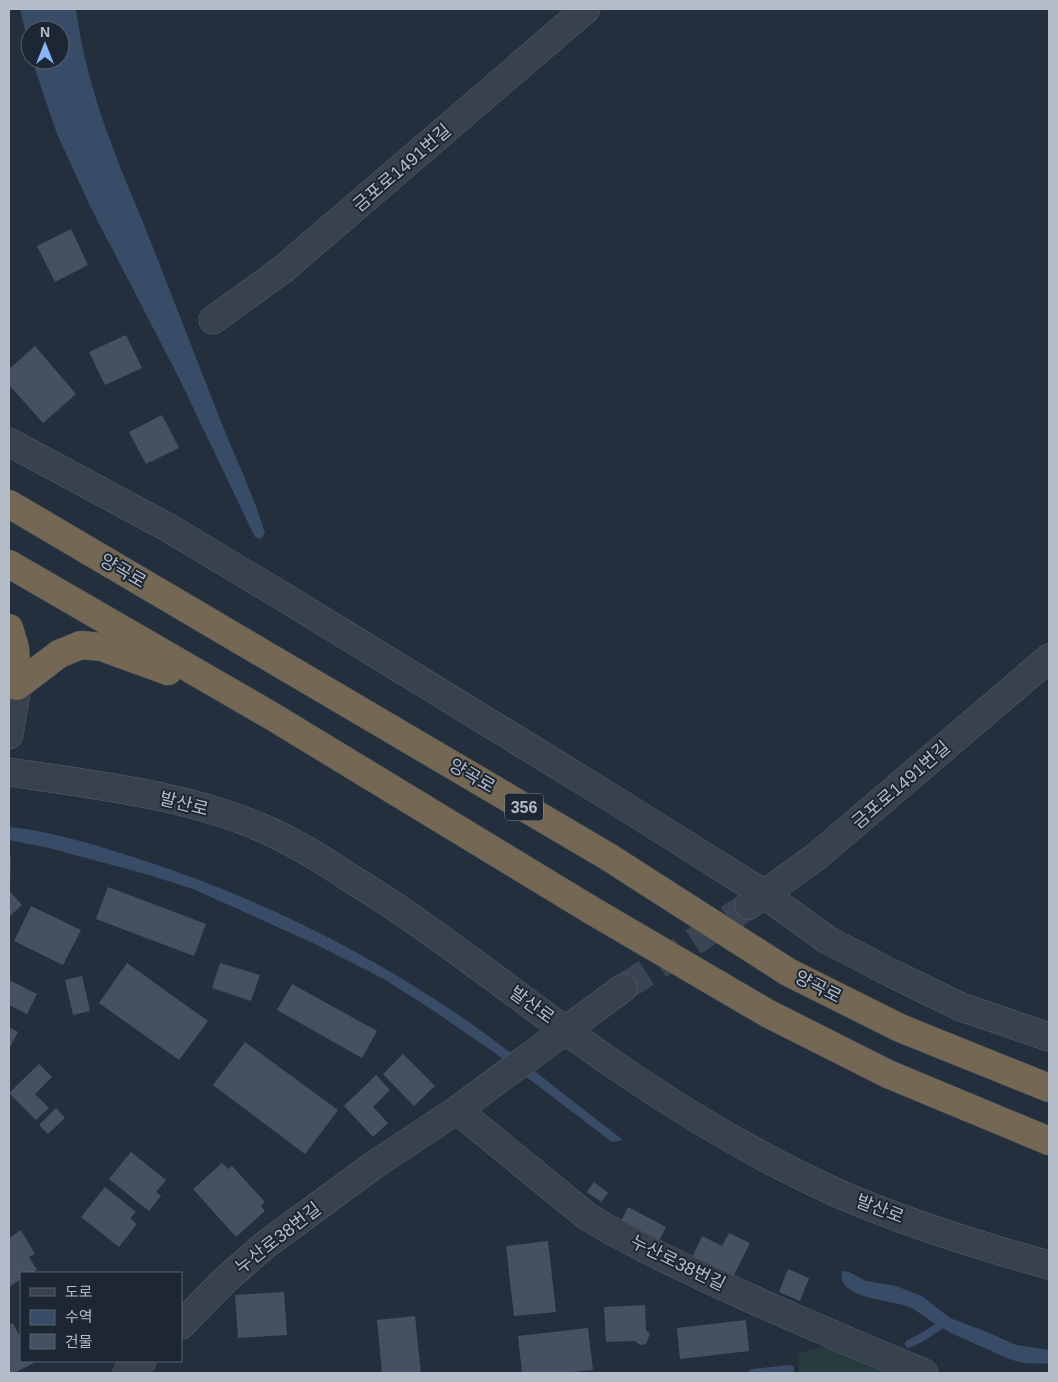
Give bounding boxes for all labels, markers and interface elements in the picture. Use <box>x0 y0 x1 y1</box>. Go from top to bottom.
north arrow <box>20 20 70 70</box>
text: N <box>40 24 50 40</box>
street label: 금포로1491번길 <box>349 120 455 216</box>
street label: 양곡로 <box>96 550 150 592</box>
street label: 금포로1491번길 <box>848 737 954 833</box>
street label: 양곡로 <box>445 755 499 797</box>
street label: 발산로 <box>157 788 211 820</box>
road number: 356 <box>505 794 543 820</box>
street label: 양곡로 <box>791 967 845 1007</box>
street label: 발산로 <box>506 982 558 1028</box>
street label: 발산로 <box>853 1191 907 1227</box>
street label: 누산로38번길 <box>231 1198 325 1278</box>
street label: 누산로38번길 <box>627 1231 729 1295</box>
legend <box>20 1272 182 1362</box>
text: 도로 <box>65 1283 93 1300</box>
text: 수역 <box>65 1308 93 1325</box>
text: 건물 <box>65 1333 93 1350</box>

